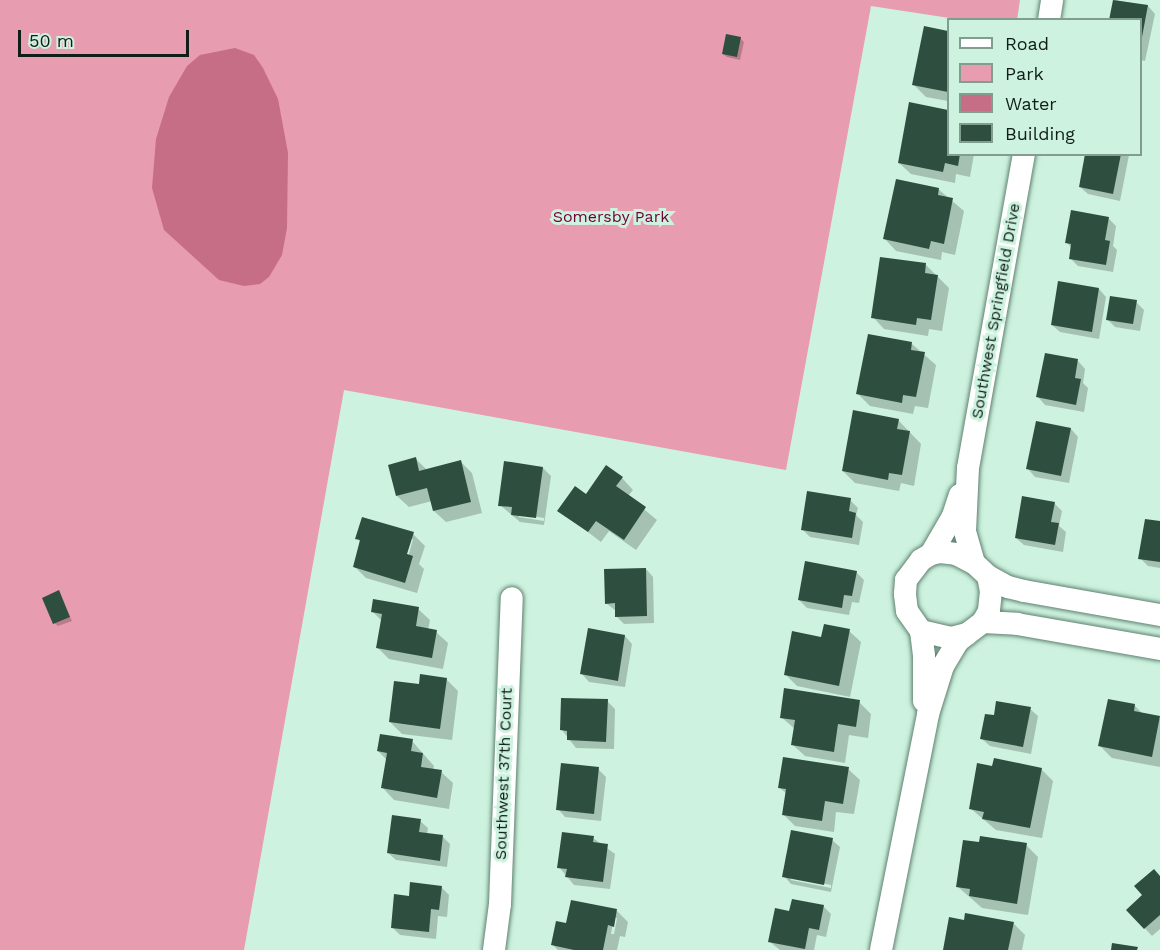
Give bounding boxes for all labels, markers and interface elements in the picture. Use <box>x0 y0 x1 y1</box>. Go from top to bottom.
scale bar <box>21 18 192 56</box>
legend <box>947 18 1142 156</box>
text: 50 m <box>29 30 74 51</box>
text: Road <box>1005 33 1049 54</box>
text: Park <box>1005 63 1044 84</box>
text: Water <box>1005 93 1057 114</box>
text: Building <box>1005 123 1075 144</box>
street label: Southwest Springfield Drive <box>968 202 1024 420</box>
park label: Somersby Park <box>553 207 669 227</box>
street label: Southwest 37th Court <box>491 688 517 860</box>

